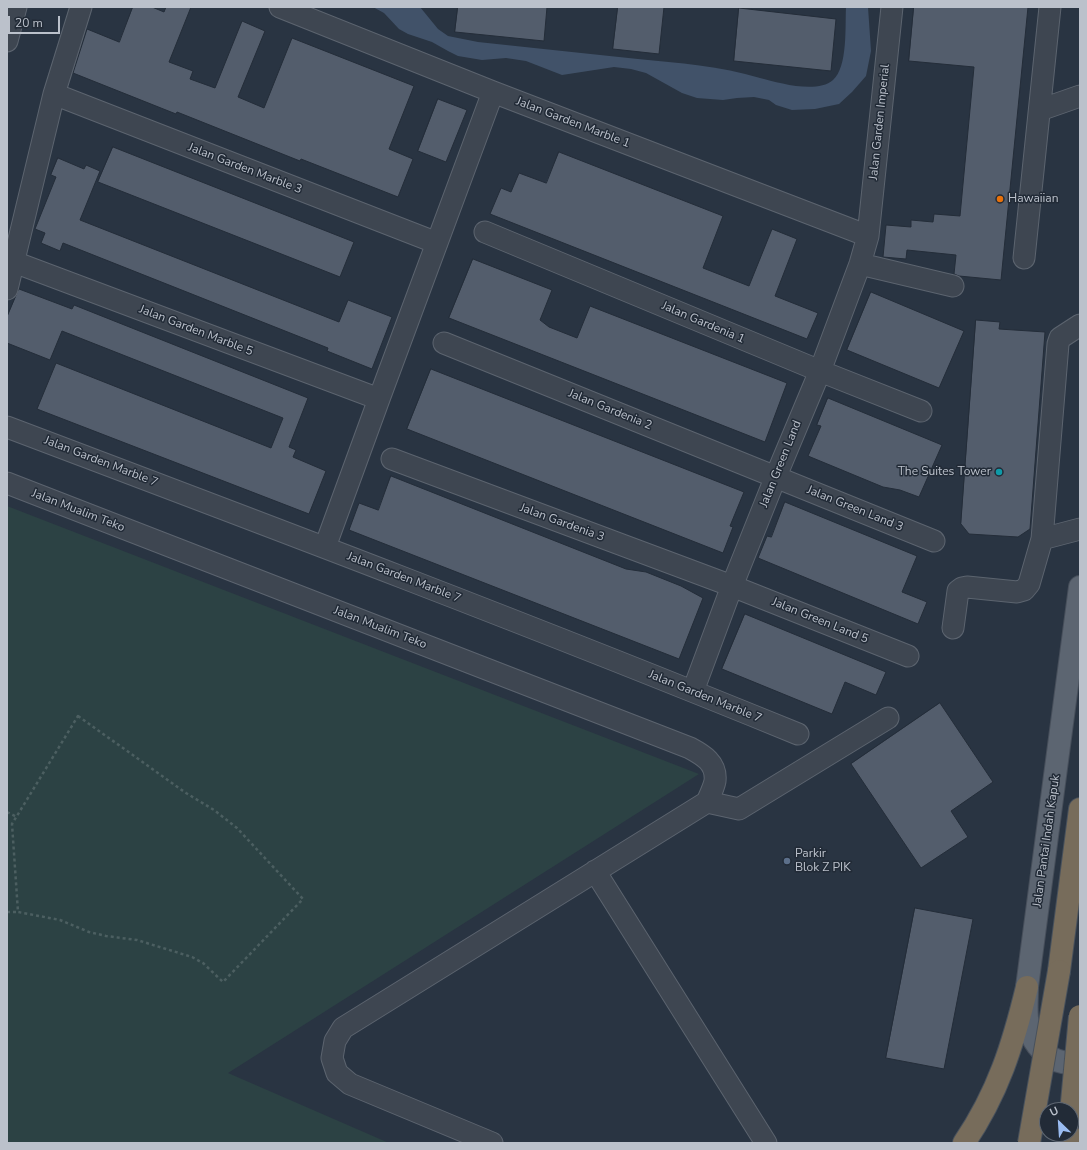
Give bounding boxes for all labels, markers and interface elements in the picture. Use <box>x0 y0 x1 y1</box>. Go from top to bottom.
scale bar <box>10 8 62 34</box>
text: 20 m <box>15 15 43 31</box>
street label: Jalan Garden Imperial <box>867 63 893 181</box>
street label: Jalan Garden Marble 1 <box>514 95 632 151</box>
street label: Jalan Garden Marble 3 <box>186 141 304 197</box>
place label: Hawaiian <box>1008 192 1059 206</box>
marker: Hawaiian <box>995 194 1005 204</box>
street label: Jalan Gardenia 1 <box>659 299 747 347</box>
street label: Jalan Garden Marble 5 <box>137 303 255 359</box>
street label: Jalan Gardenia 2 <box>566 387 654 433</box>
street label: Jalan Green Land <box>757 418 805 510</box>
street label: Jalan Garden Marble 7 <box>42 434 160 490</box>
place label: The Suites Tower <box>898 465 991 479</box>
marker: The Suites Tower <box>994 467 1004 477</box>
street label: Jalan Green Land 3 <box>805 483 905 535</box>
street label: Jalan Mualim Teko <box>30 487 126 535</box>
street label: Jalan Gardenia 3 <box>518 501 606 545</box>
street label: Jalan Garden Marble 7 <box>345 550 463 606</box>
street label: Jalan Green Land 5 <box>770 595 870 647</box>
street label: Jalan Mualim Teko <box>332 604 428 652</box>
street label: Jalan Garden Marble 7 <box>646 668 764 726</box>
street label: Jalan Pantai Indah Kapuk <box>1031 774 1063 908</box>
place label: Parkir Blok Z PIK <box>795 847 851 875</box>
marker: Parkir Blok Z PIK <box>782 856 792 866</box>
north arrow <box>1039 1102 1079 1142</box>
text: U <box>1047 1103 1061 1120</box>

